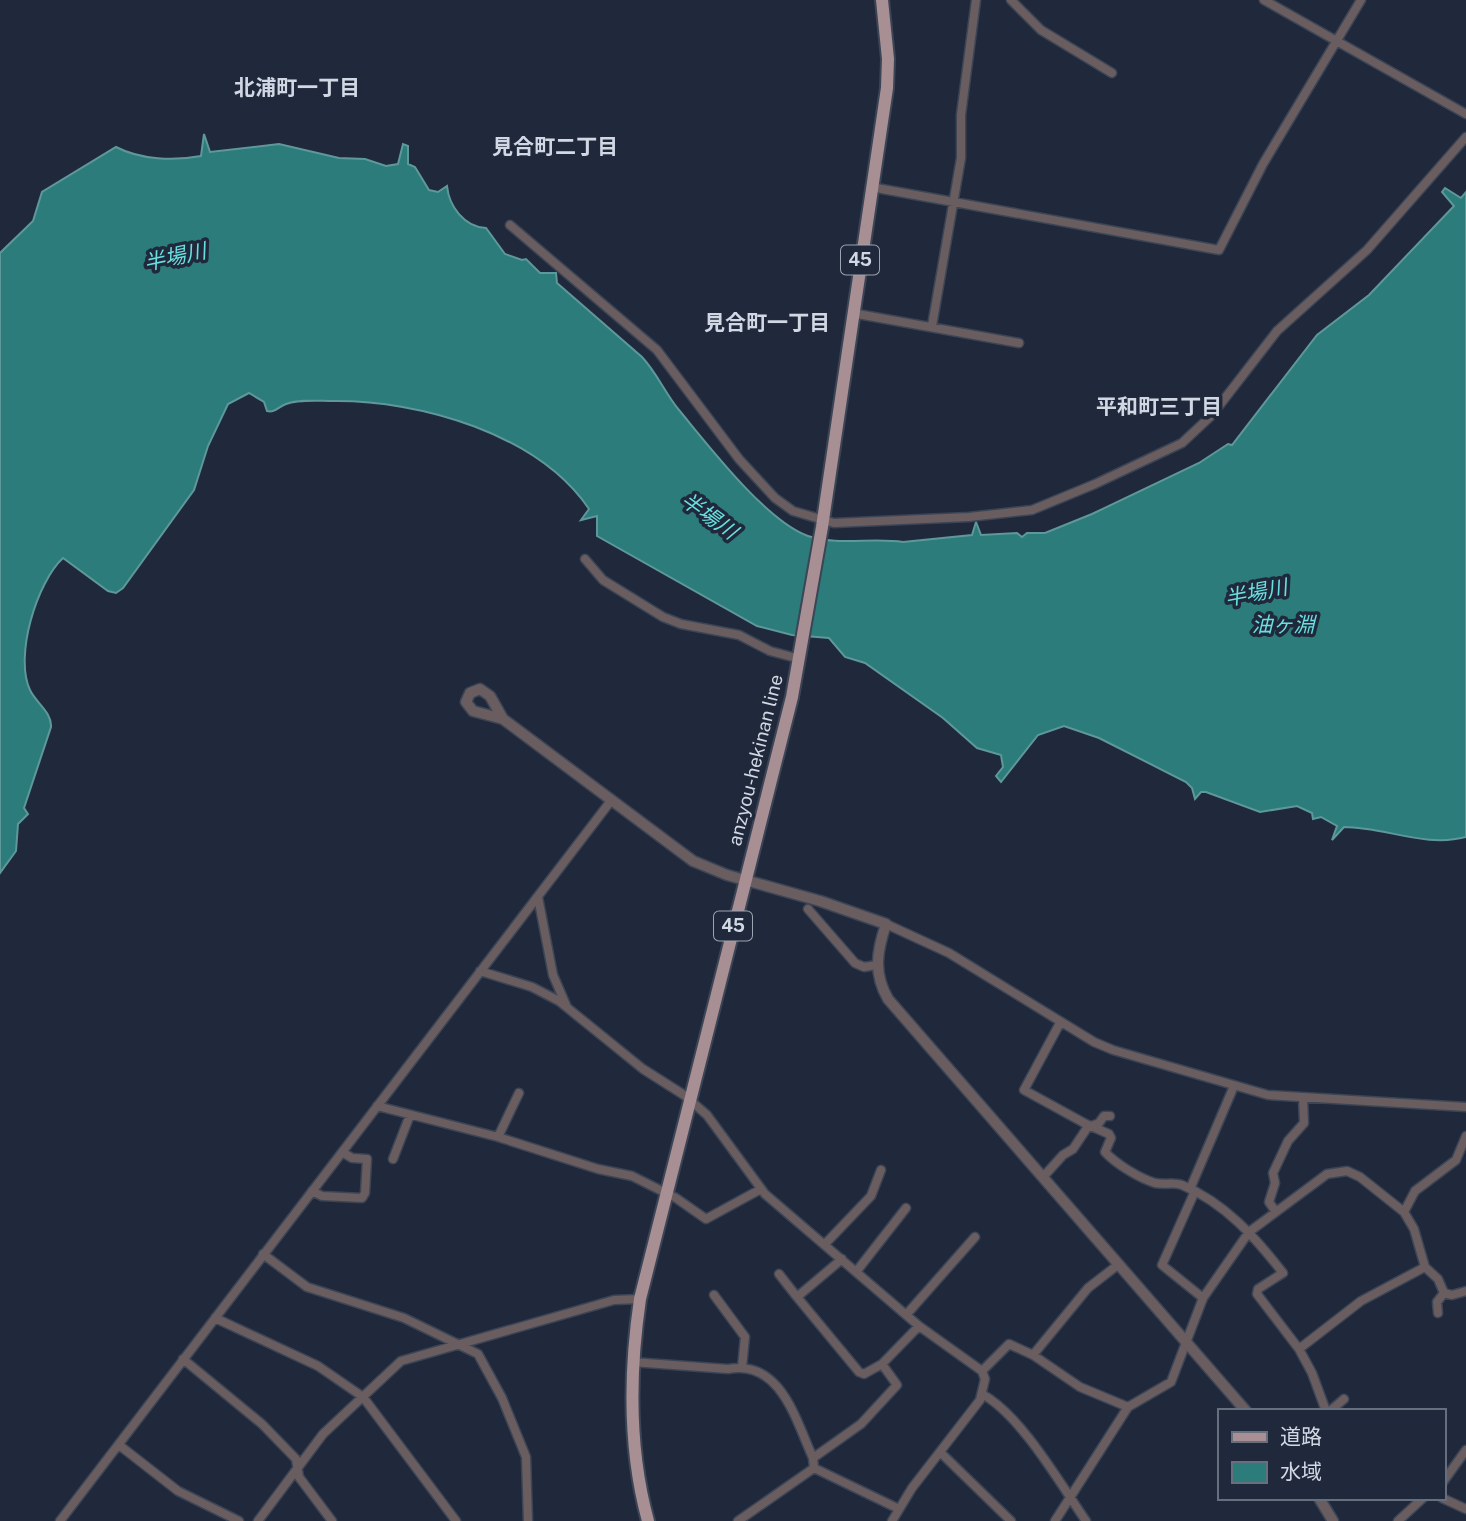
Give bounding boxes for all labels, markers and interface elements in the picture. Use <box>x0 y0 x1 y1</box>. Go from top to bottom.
district label: 北浦町一丁目 <box>234 75 360 100</box>
district label: 見合町二丁目 <box>492 134 618 159</box>
water label: 半場川 <box>141 237 210 275</box>
road number: 45 <box>841 246 879 274</box>
district label: 見合町一丁目 <box>704 310 830 335</box>
district label: 平和町三丁目 <box>1096 394 1222 419</box>
water label: 半場川 <box>676 487 744 545</box>
water label: 半場川 <box>1223 574 1291 611</box>
water label: 油ヶ淵 <box>1252 612 1317 637</box>
street label: anzyou-hekinan line <box>723 672 787 848</box>
road number: 45 <box>714 911 752 940</box>
legend <box>1218 1409 1445 1500</box>
text: 道路 <box>1280 1424 1322 1449</box>
text: 水域 <box>1280 1459 1322 1484</box>

